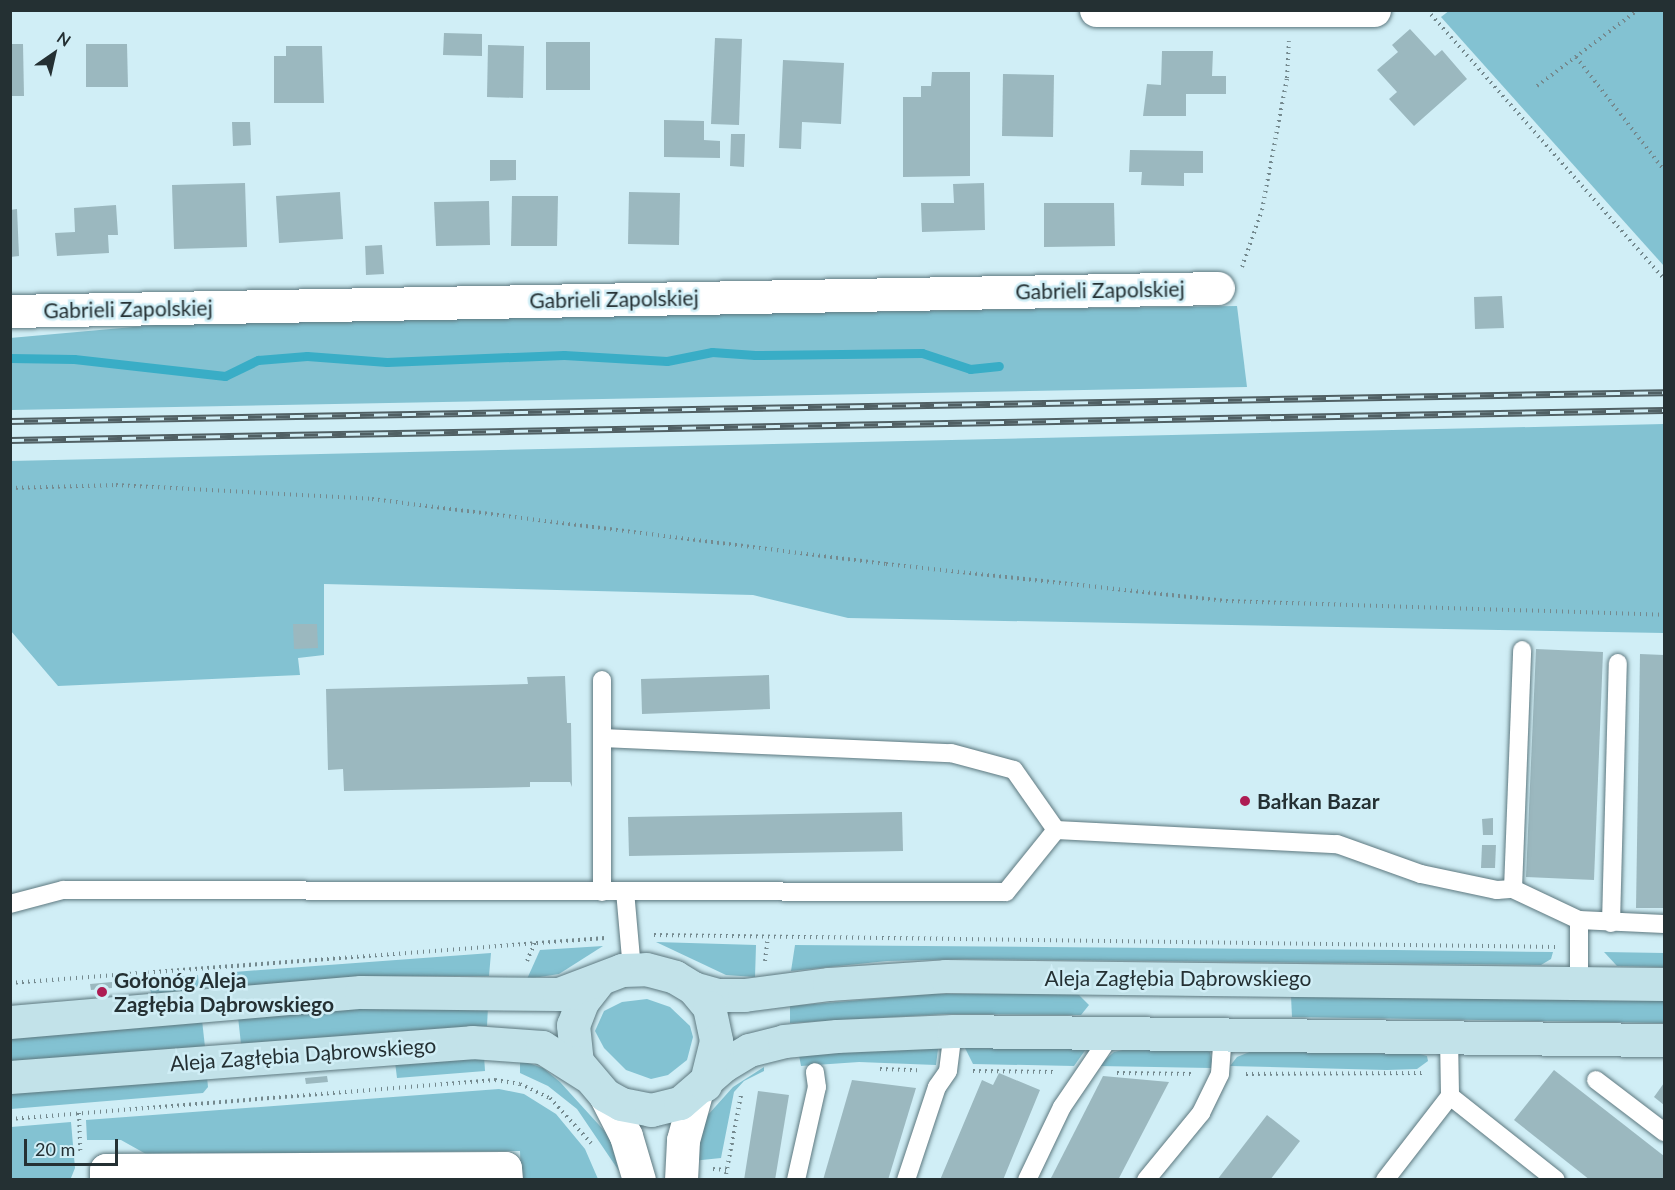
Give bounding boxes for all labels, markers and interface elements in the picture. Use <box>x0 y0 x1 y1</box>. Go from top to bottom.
north arrow <box>24 24 84 84</box>
text: N <box>54 27 75 50</box>
street label: Gabrieli Zapolskiej <box>1015 276 1185 304</box>
street label: Gabrieli Zapolskiej <box>529 285 699 313</box>
street label: Gabrieli Zapolskiej <box>43 295 213 323</box>
place label: Bałkan Bazar <box>1257 788 1380 814</box>
marker: Bałkan Bazar <box>1238 794 1252 808</box>
street label: Aleja Zagłębia Dąbrowskiego <box>1045 965 1311 991</box>
place label: Gołonóg Aleja Zagłębia Dąbrowskiego <box>114 967 334 1017</box>
marker: Gołonóg Aleja Zagłębia Dąbrowskiego <box>95 985 109 999</box>
street label: Aleja Zagłębia Dąbrowskiego <box>169 1032 437 1076</box>
scale bar <box>27 1127 122 1165</box>
text: 20 m <box>35 1138 75 1160</box>

